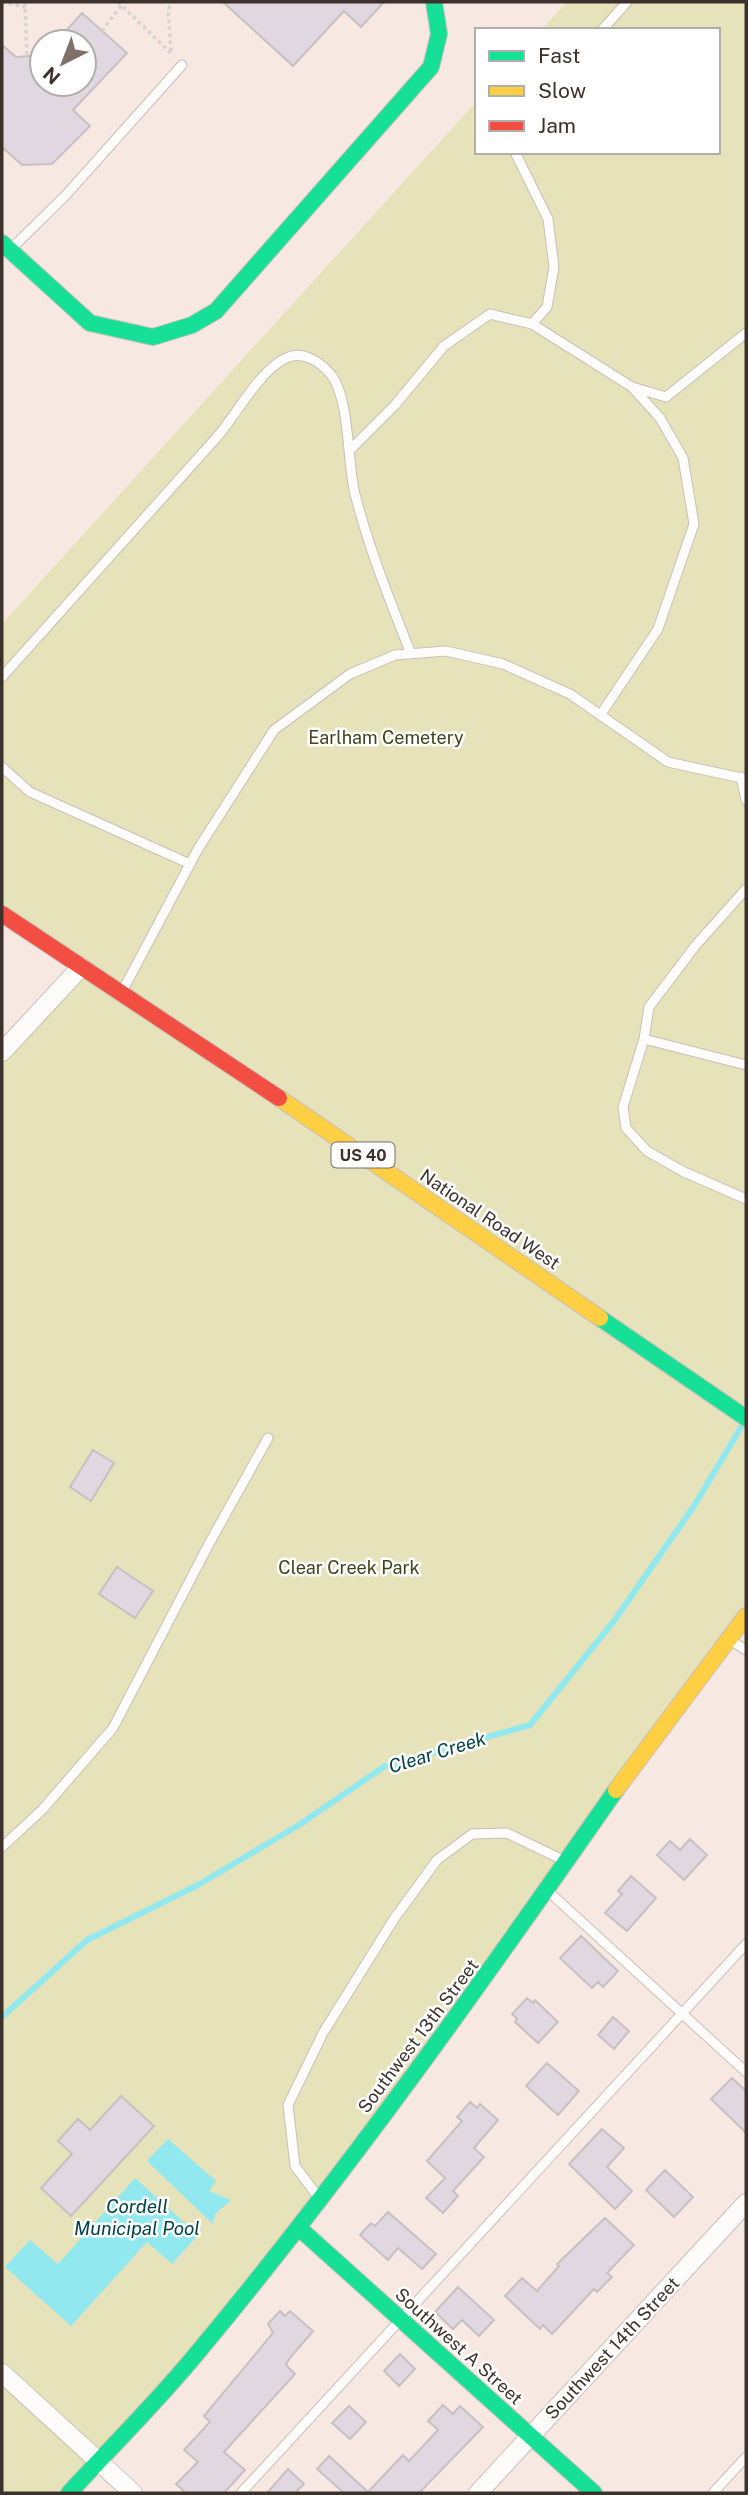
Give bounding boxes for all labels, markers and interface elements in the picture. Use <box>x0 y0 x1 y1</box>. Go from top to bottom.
north arrow <box>28 28 98 98</box>
legend <box>475 28 720 154</box>
text: Fast <box>538 43 580 68</box>
text: N <box>39 62 65 89</box>
text: Slow <box>538 78 586 103</box>
text: Jam <box>538 113 576 138</box>
park label: Earlham Cemetery <box>308 727 464 748</box>
road number: US 40 <box>332 1142 394 1168</box>
street label: National Road West <box>416 1164 564 1274</box>
park label: Clear Creek Park <box>278 1557 420 1578</box>
water label: Clear Creek <box>386 1727 489 1777</box>
street label: Southwest 13th Street <box>353 1955 483 2117</box>
water label: Cordell Municipal Pool <box>74 2195 200 2239</box>
street label: Southwest 14th Street <box>541 2272 683 2424</box>
street label: Southwest A Street <box>391 2283 527 2409</box>

